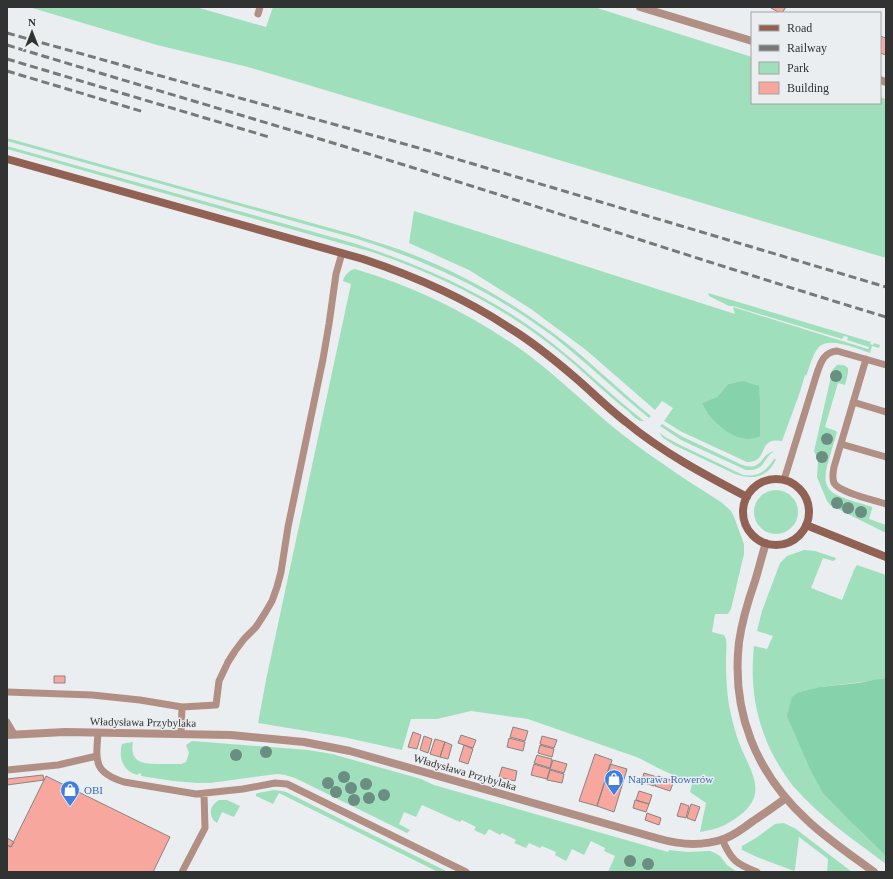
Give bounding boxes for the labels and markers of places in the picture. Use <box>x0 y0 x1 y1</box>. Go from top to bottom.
shop icon: Naprawa Rowerów <box>603 768 625 796</box>
place label: Naprawa Rowerów <box>628 773 713 785</box>
shop icon: OBI <box>59 779 81 807</box>
place label: OBI <box>84 784 103 796</box>

